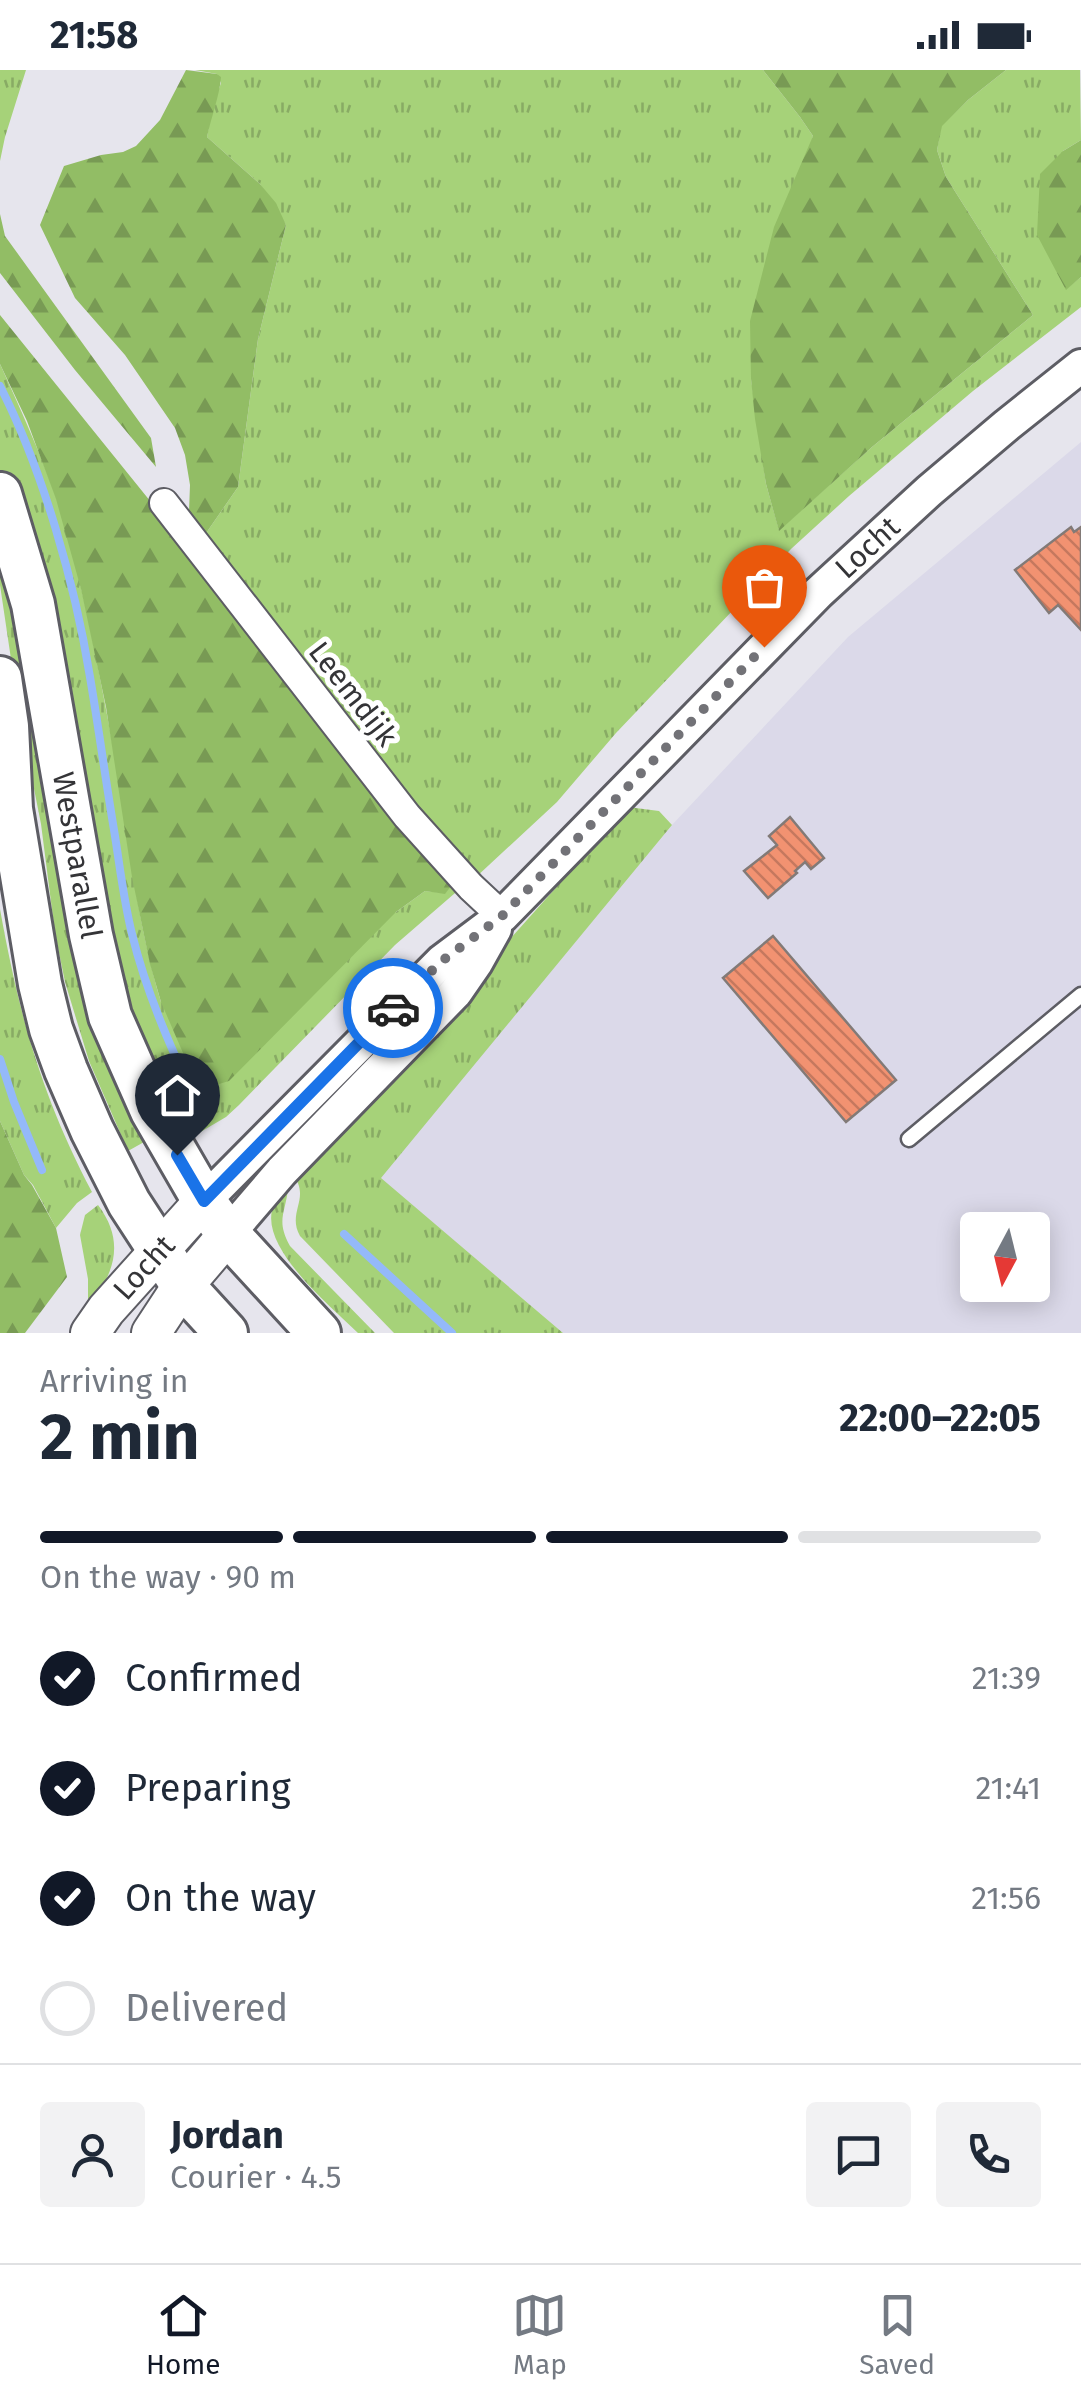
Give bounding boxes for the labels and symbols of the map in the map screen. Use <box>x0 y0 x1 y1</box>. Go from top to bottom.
street label: Locht <box>828 509 907 586</box>
pin <box>722 545 807 648</box>
street label: Leemdijk <box>301 635 405 754</box>
street label: Westparallel <box>45 769 109 942</box>
courier <box>343 958 443 1058</box>
pin <box>135 1053 220 1156</box>
north arrow <box>960 1212 1050 1302</box>
street label: Locht <box>106 1228 182 1307</box>

